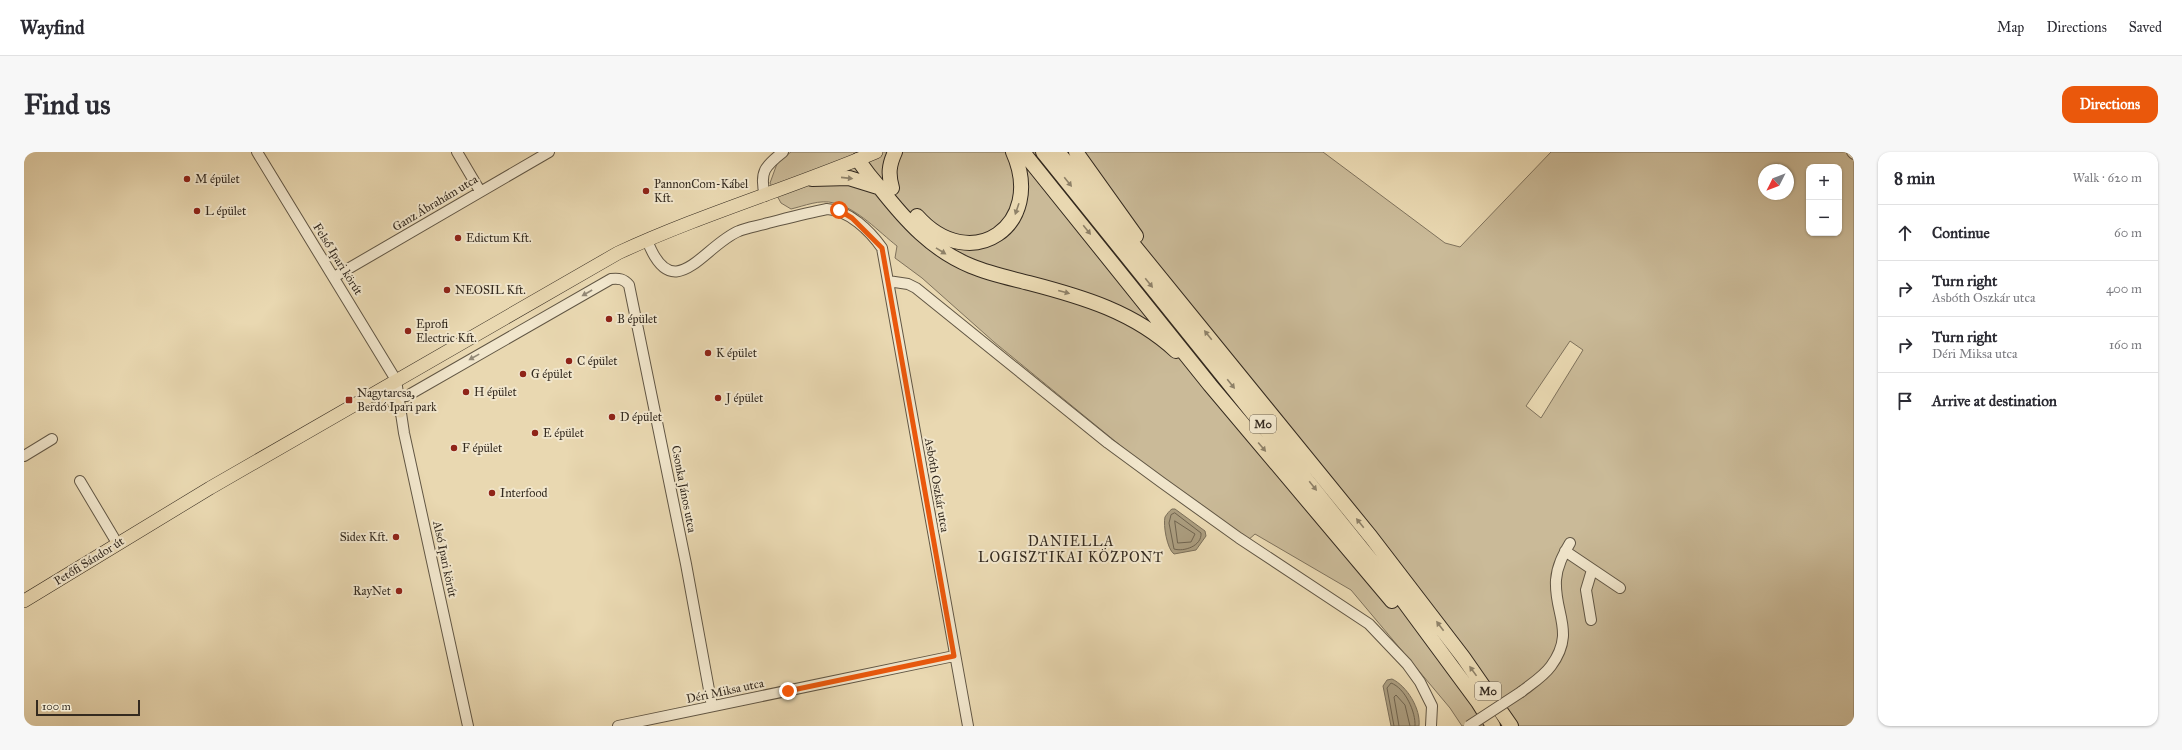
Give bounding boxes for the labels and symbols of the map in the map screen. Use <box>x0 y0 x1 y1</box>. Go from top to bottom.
north arrow <box>1758 164 1794 200</box>
street label: Ganz Ábrahám utca <box>389 171 481 234</box>
place label: M épület <box>195 172 241 186</box>
marker: M épület <box>182 174 192 184</box>
one-way arrow <box>841 175 853 181</box>
place label: PannonCom-Kábel Kft. <box>654 177 749 205</box>
one-way arrow <box>1063 177 1072 188</box>
marker: PannonCom-Kábel Kft. <box>641 186 651 196</box>
route start <box>830 201 848 219</box>
place label: L épület <box>205 204 247 218</box>
one-way arrow <box>1014 204 1020 216</box>
marker: L épület <box>192 206 202 216</box>
street label: Felső Ipari körút <box>310 220 366 298</box>
one-way arrow <box>1082 225 1091 236</box>
place label: Edictum Kft. <box>466 231 532 245</box>
marker: Edictum Kft. <box>453 233 463 243</box>
one-way arrow <box>935 247 947 254</box>
one-way arrow <box>1145 278 1154 289</box>
place label: NEOSIL Kft. <box>455 283 526 297</box>
marker: NEOSIL Kft. <box>442 285 452 295</box>
one-way arrow <box>581 289 593 296</box>
one-way arrow <box>1058 289 1070 295</box>
place label: B épület <box>617 312 658 326</box>
marker: B épület <box>604 314 614 324</box>
place label: Eprofi Electric Kft. <box>416 317 477 345</box>
marker: Eprofi Electric Kft. <box>403 326 413 336</box>
one-way arrow <box>1203 330 1212 341</box>
place label: K épület <box>716 346 758 360</box>
marker: K épület <box>703 348 713 358</box>
one-way arrow <box>469 354 480 361</box>
place label: C épület <box>577 354 618 368</box>
marker: C épület <box>564 356 574 366</box>
place label: G épület <box>531 367 573 381</box>
marker: G épület <box>518 369 528 379</box>
one-way arrow <box>1227 379 1236 390</box>
place label: H épület <box>474 385 518 399</box>
place label: Nagytarcsa, Berdó Ipari park <box>357 386 437 414</box>
marker: H épület <box>461 387 471 397</box>
place label: J épület <box>724 391 764 406</box>
marker: J épület <box>713 393 723 403</box>
marker: Nagytarcsa, Berdó Ipari park <box>344 395 354 405</box>
place label: D épület <box>620 410 663 424</box>
marker: D épület <box>607 412 617 422</box>
road number: M0 <box>1250 415 1276 433</box>
place label: E épület <box>543 426 585 440</box>
marker: E épület <box>530 428 540 438</box>
street label: Asbóth Oszkár utca <box>922 436 952 534</box>
place label: F épület <box>462 441 503 455</box>
one-way arrow <box>1257 442 1266 452</box>
marker: F épület <box>449 443 459 453</box>
street label: Csonka János utca <box>668 444 699 535</box>
one-way arrow <box>1308 480 1317 491</box>
place label: Interfood <box>500 486 548 500</box>
marker: Interfood <box>487 488 497 498</box>
one-way arrow <box>1356 518 1364 529</box>
street label: Alsó Ipari körút <box>430 519 460 599</box>
place label: Sidex Kft. <box>340 530 388 544</box>
marker: Sidex Kft. <box>391 532 401 542</box>
district label: DANIELLA LOGISZTIKAI KÖZPONT <box>978 533 1164 566</box>
street label: Petőfi Sándor út <box>51 534 127 588</box>
place label: RayNet <box>353 584 392 598</box>
marker: RayNet <box>394 586 404 596</box>
one-way arrow <box>1436 621 1444 631</box>
one-way arrow <box>1469 666 1477 676</box>
street label: Déri Miksa utca <box>685 676 766 706</box>
route end <box>779 682 797 700</box>
road number: M0 <box>1475 682 1501 700</box>
scale bar <box>36 698 140 717</box>

